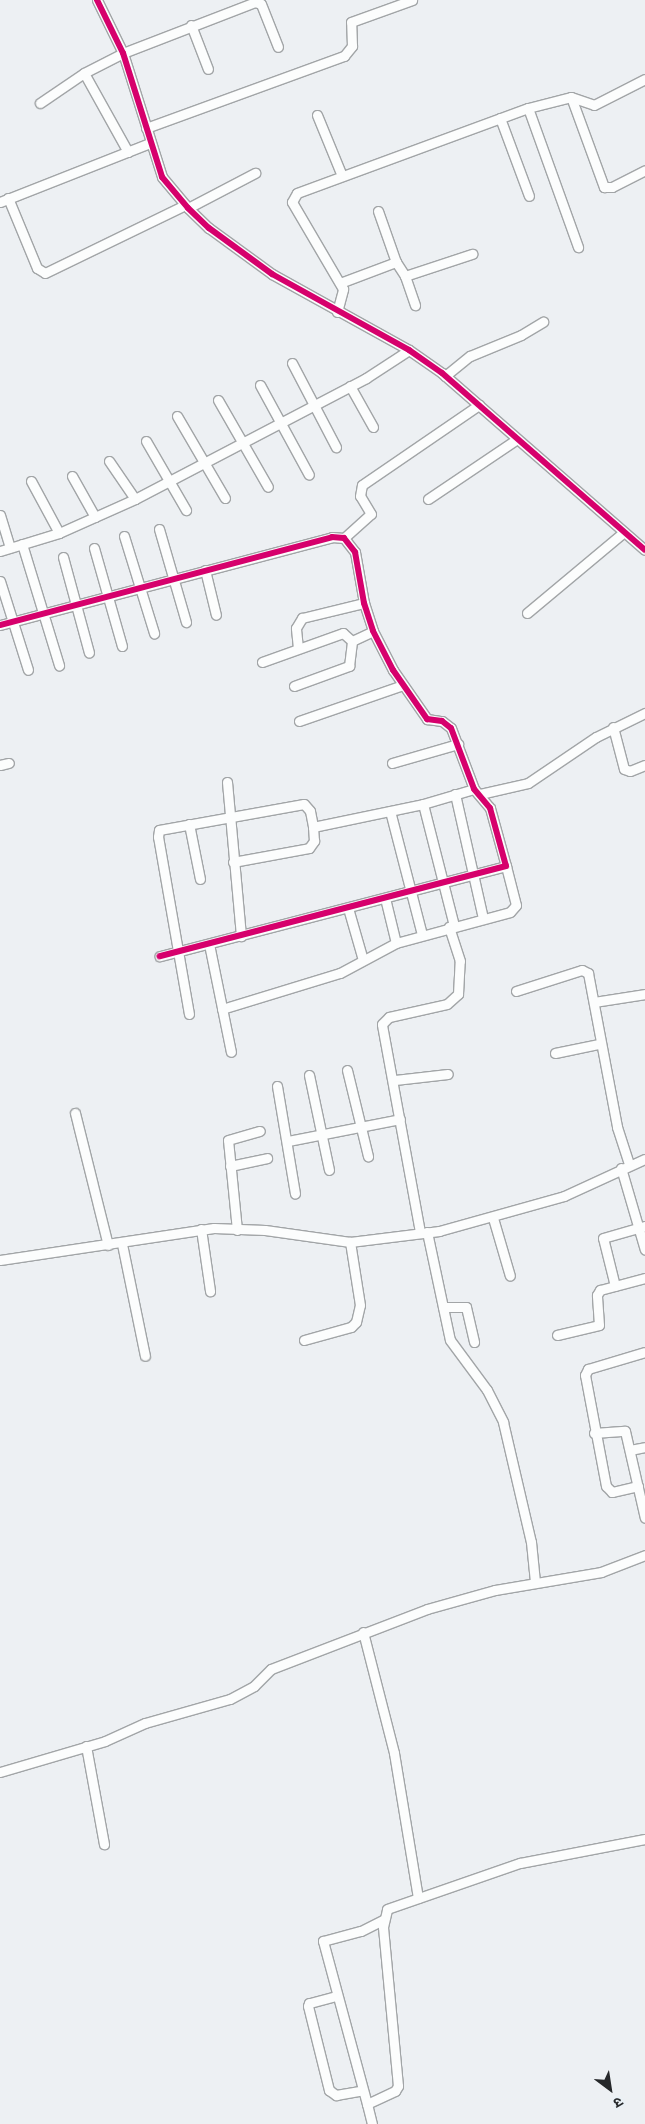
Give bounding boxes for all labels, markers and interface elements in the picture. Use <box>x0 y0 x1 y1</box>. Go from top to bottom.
north arrow <box>585 2064 635 2114</box>
text: उ <box>611 2094 625 2110</box>

